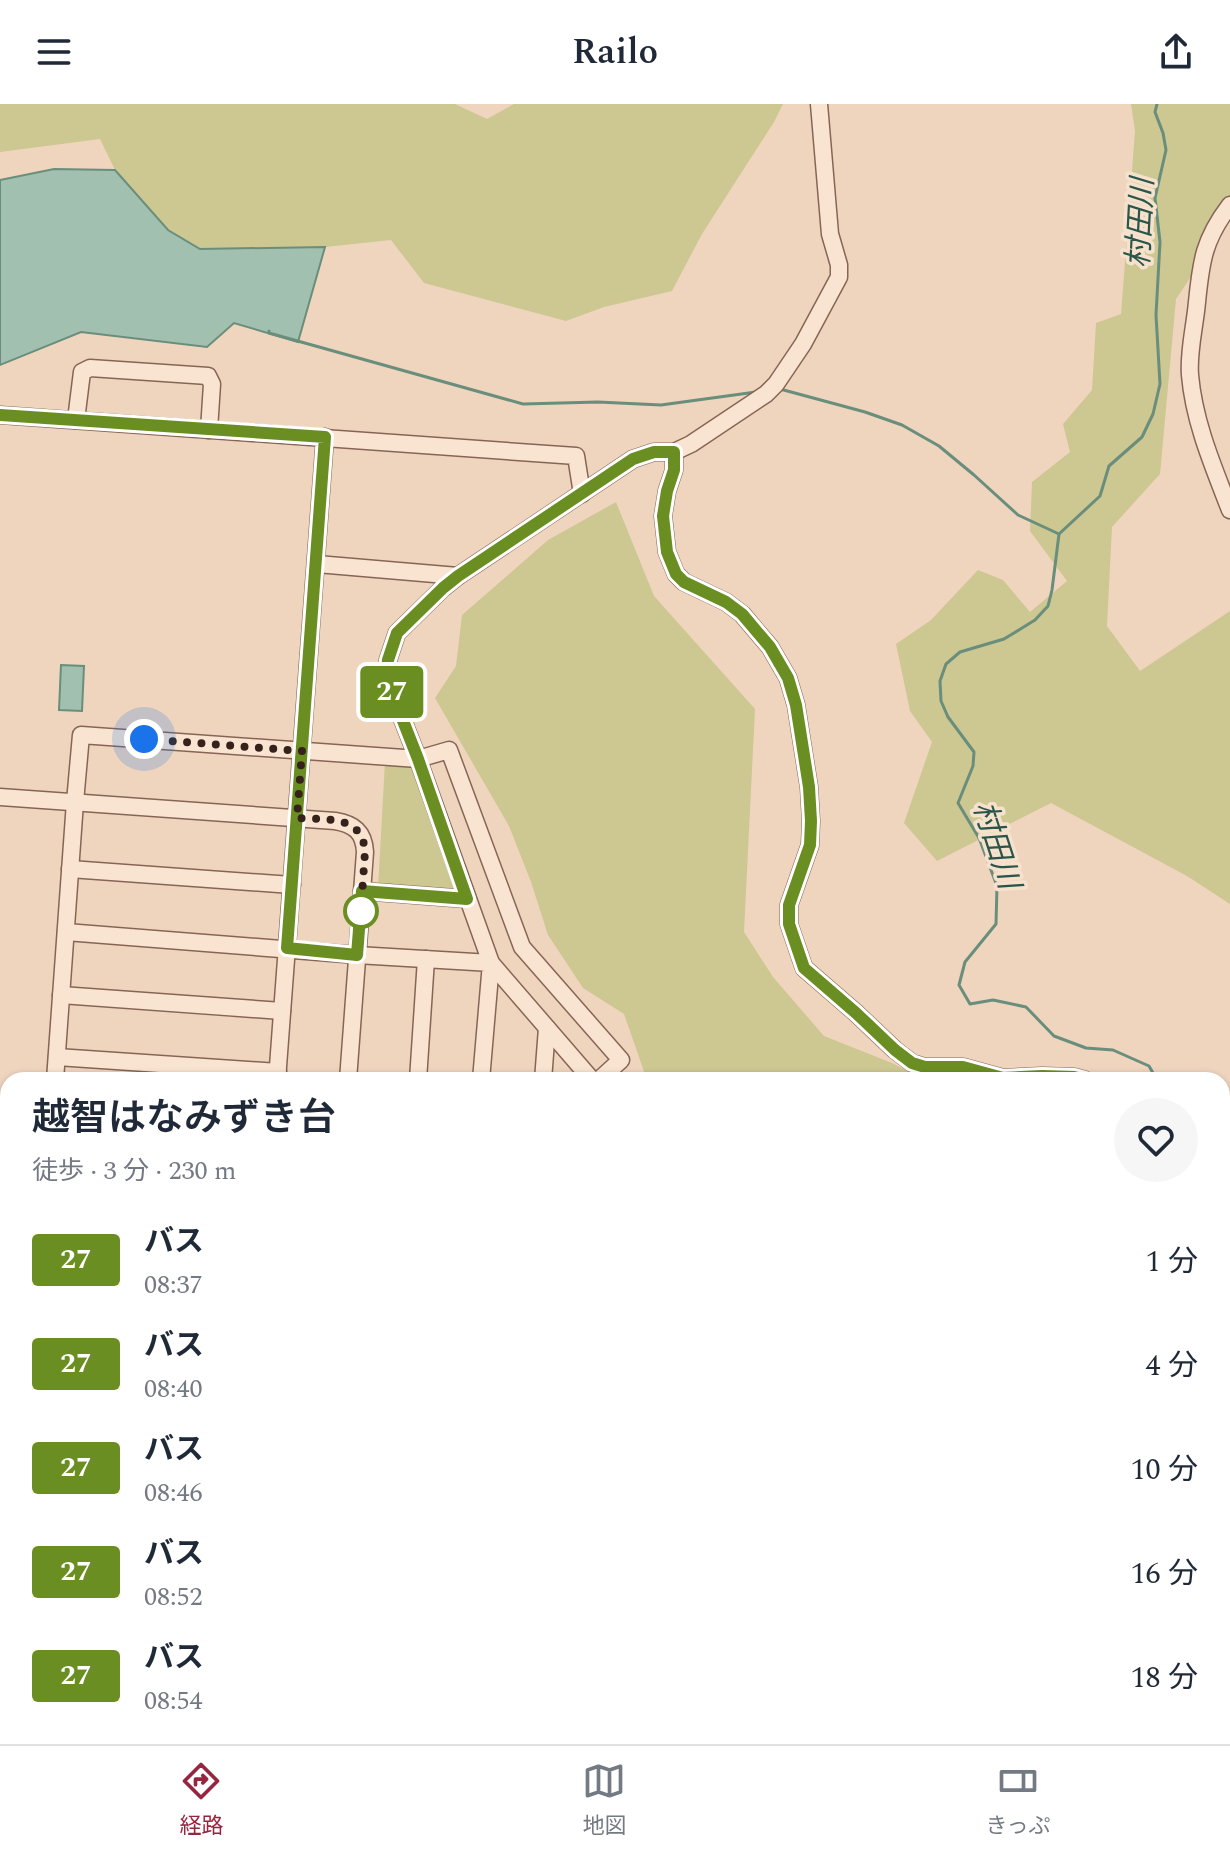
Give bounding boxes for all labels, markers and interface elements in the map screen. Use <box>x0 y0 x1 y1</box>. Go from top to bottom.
text: Railo <box>572 25 658 80</box>
icon: menu <box>32 30 76 74</box>
icon: share <box>1154 30 1198 74</box>
water label: 村田川 <box>1116 174 1166 269</box>
line badge: 27 <box>356 666 428 718</box>
text: 27 <box>376 670 408 713</box>
your location <box>124 719 164 759</box>
water label: 村田川 <box>960 795 1033 898</box>
unlabelled marker <box>344 894 378 928</box>
text: 越智はなみずき台 <box>32 1090 336 1148</box>
button: heart <box>1114 1098 1198 1182</box>
text: 徒歩 · 3 分 · 230 m <box>32 1151 236 1191</box>
text: バス <box>144 1219 204 1265</box>
text: 27 <box>60 1238 92 1281</box>
text: 1 分 <box>1146 1239 1198 1285</box>
text: 08:37 <box>144 1265 203 1305</box>
text: バス <box>144 1323 204 1369</box>
text: 27 <box>60 1342 92 1385</box>
text: 4 分 <box>1146 1343 1198 1389</box>
text: 08:40 <box>144 1369 203 1409</box>
text: バス <box>144 1427 204 1473</box>
text: 27 <box>60 1446 92 1489</box>
text: 10 分 <box>1131 1447 1198 1493</box>
text: 08:46 <box>144 1473 203 1513</box>
text: バス <box>144 1531 204 1577</box>
text: 27 <box>60 1550 92 1593</box>
text: 16 分 <box>1131 1551 1198 1597</box>
text: 08:52 <box>144 1577 203 1617</box>
text: バス <box>144 1635 204 1681</box>
text: 27 <box>60 1654 92 1697</box>
text: 18 分 <box>1131 1655 1198 1701</box>
text: 08:54 <box>144 1681 203 1721</box>
tab: 経路 <box>179 1759 223 1843</box>
tab: 地図 <box>582 1759 626 1843</box>
tab: きっぷ <box>985 1759 1051 1843</box>

